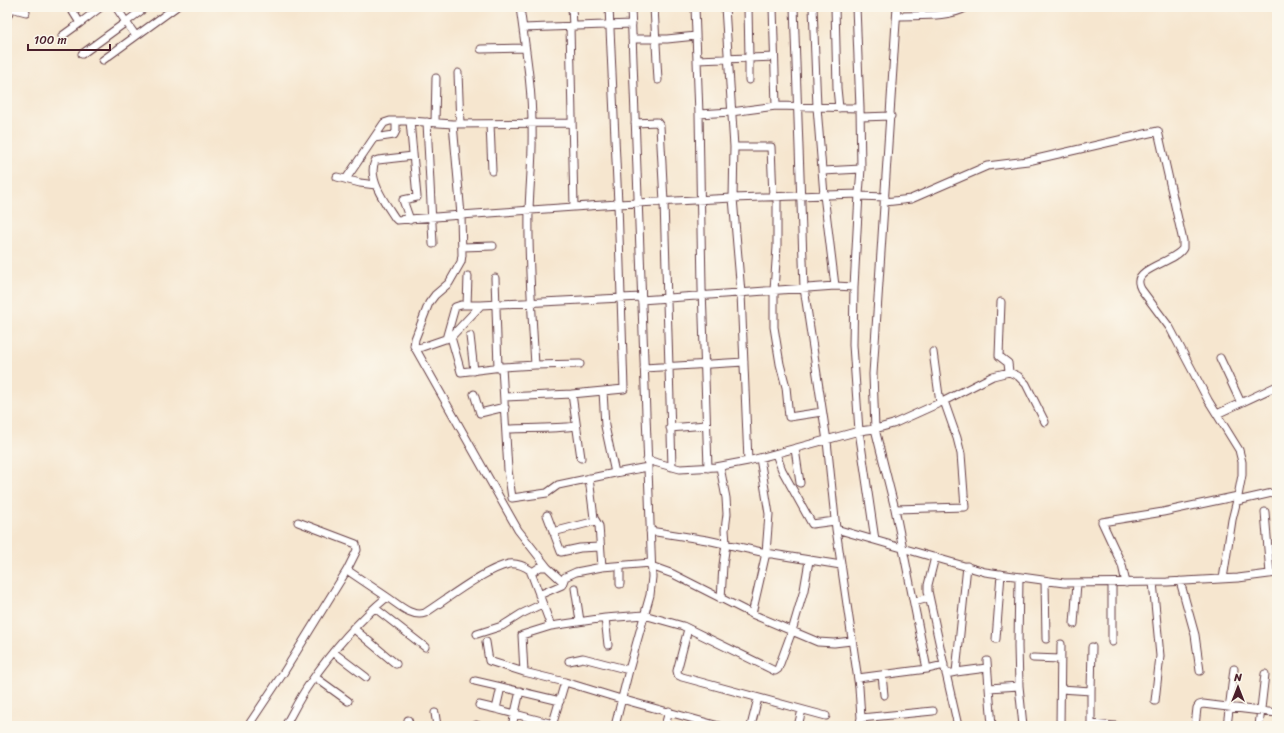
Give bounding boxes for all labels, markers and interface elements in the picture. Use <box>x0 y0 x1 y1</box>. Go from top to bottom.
scale bar <box>28 26 110 52</box>
text: 100 m <box>34 29 67 51</box>
north arrow <box>1218 667 1258 707</box>
text: N <box>1233 668 1242 687</box>

